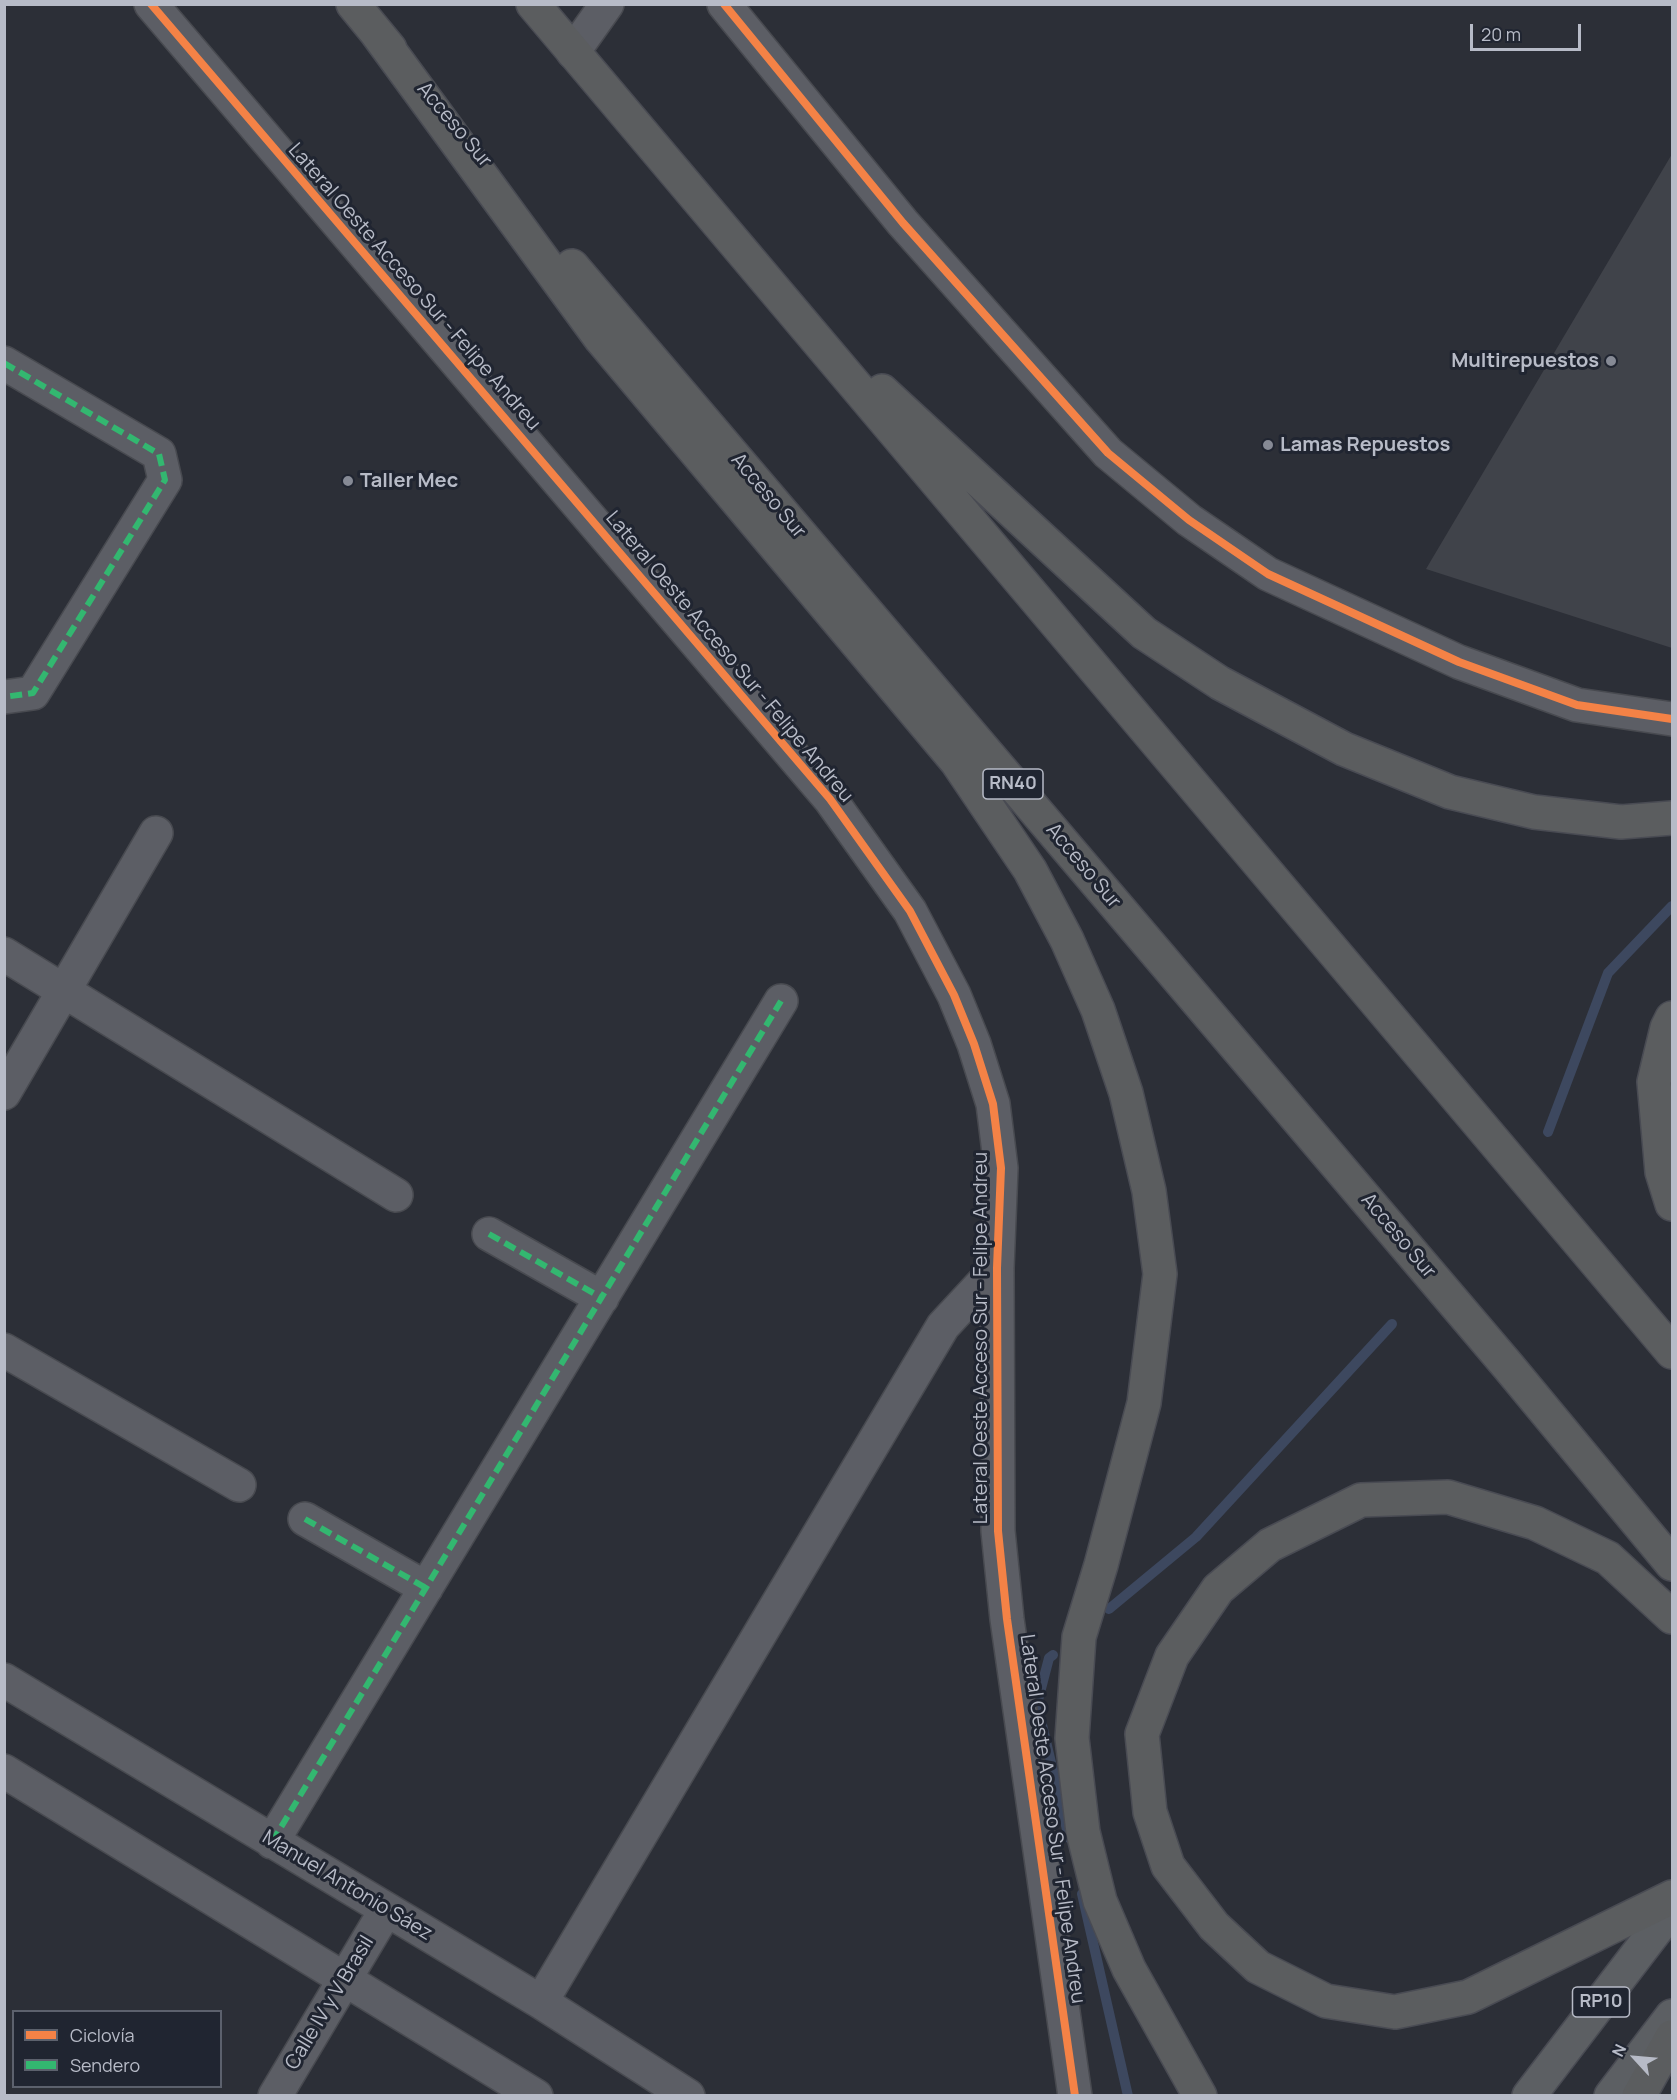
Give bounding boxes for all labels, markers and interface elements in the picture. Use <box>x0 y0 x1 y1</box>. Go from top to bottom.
scale bar <box>1473 12 1584 50</box>
text: 20 m <box>1481 22 1521 46</box>
street label: Acceso Sur <box>411 78 497 172</box>
street label: Lateral Oeste Acceso Sur - Felipe Andreu <box>283 139 545 435</box>
place label: Multirepuestos <box>1451 349 1599 373</box>
marker: Multirepuestos <box>1604 354 1618 368</box>
place label: Lamas Repuestos <box>1280 433 1450 457</box>
marker: Lamas Repuestos <box>1261 438 1275 452</box>
street label: Acceso Sur <box>725 449 811 543</box>
place label: Taller Mec <box>360 469 458 493</box>
marker: Taller Mec <box>341 474 355 488</box>
street label: Lateral Oeste Acceso Sur - Felipe Andreu <box>600 507 858 807</box>
road number: RN40 <box>983 769 1043 799</box>
street label: Acceso Sur <box>1040 819 1126 913</box>
street label: Lateral Oeste Acceso Sur - Felipe Andreu <box>969 1152 993 1524</box>
street label: Acceso Sur <box>1355 1189 1441 1283</box>
street label: Lateral Oeste Acceso Sur - Felipe Andreu <box>1014 1633 1090 2005</box>
street label: Manuel Antonio Sáez <box>258 1826 436 1946</box>
street label: Calle IV y V Brasil <box>281 1932 379 2074</box>
road number: RP10 <box>1572 1987 1630 2017</box>
legend <box>12 2010 222 2088</box>
text: Ciclovía <box>70 2023 135 2047</box>
north arrow <box>1605 2028 1665 2088</box>
text: N <box>1606 2040 1631 2060</box>
text: Sendero <box>70 2053 140 2077</box>

